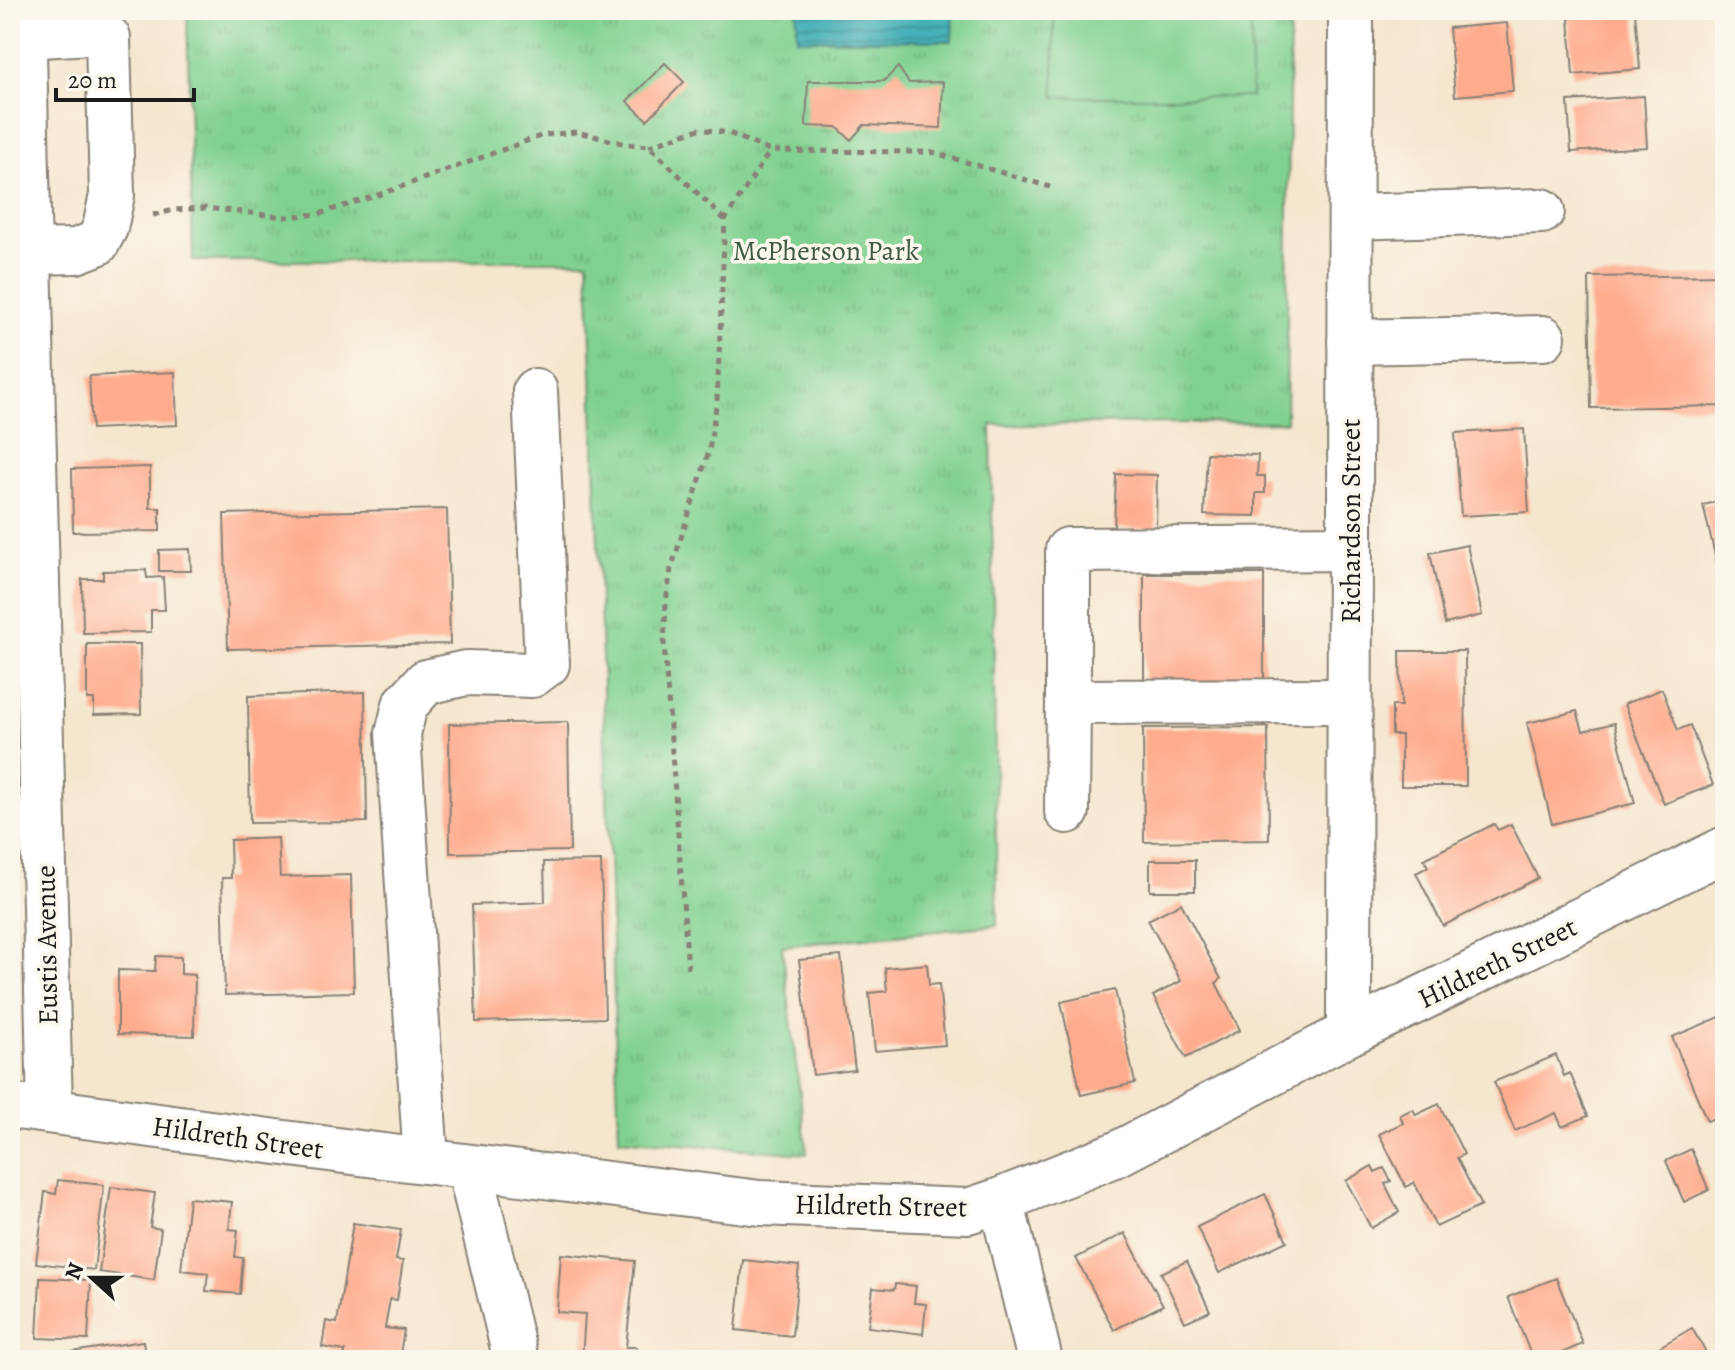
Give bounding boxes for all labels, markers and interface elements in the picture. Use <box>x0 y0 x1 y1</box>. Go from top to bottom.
scale bar <box>56 52 194 102</box>
text: 20 m <box>68 64 117 96</box>
park label: McPherson Park <box>733 232 919 270</box>
street label: Richardson Street <box>1332 418 1370 624</box>
street label: Eustis Avenue <box>27 865 67 1025</box>
street label: Hildreth Street <box>1412 908 1583 1018</box>
street label: Hildreth Street <box>150 1107 326 1169</box>
street label: Hildreth Street <box>795 1186 967 1226</box>
north arrow <box>52 1238 132 1318</box>
text: N <box>57 1258 91 1284</box>

